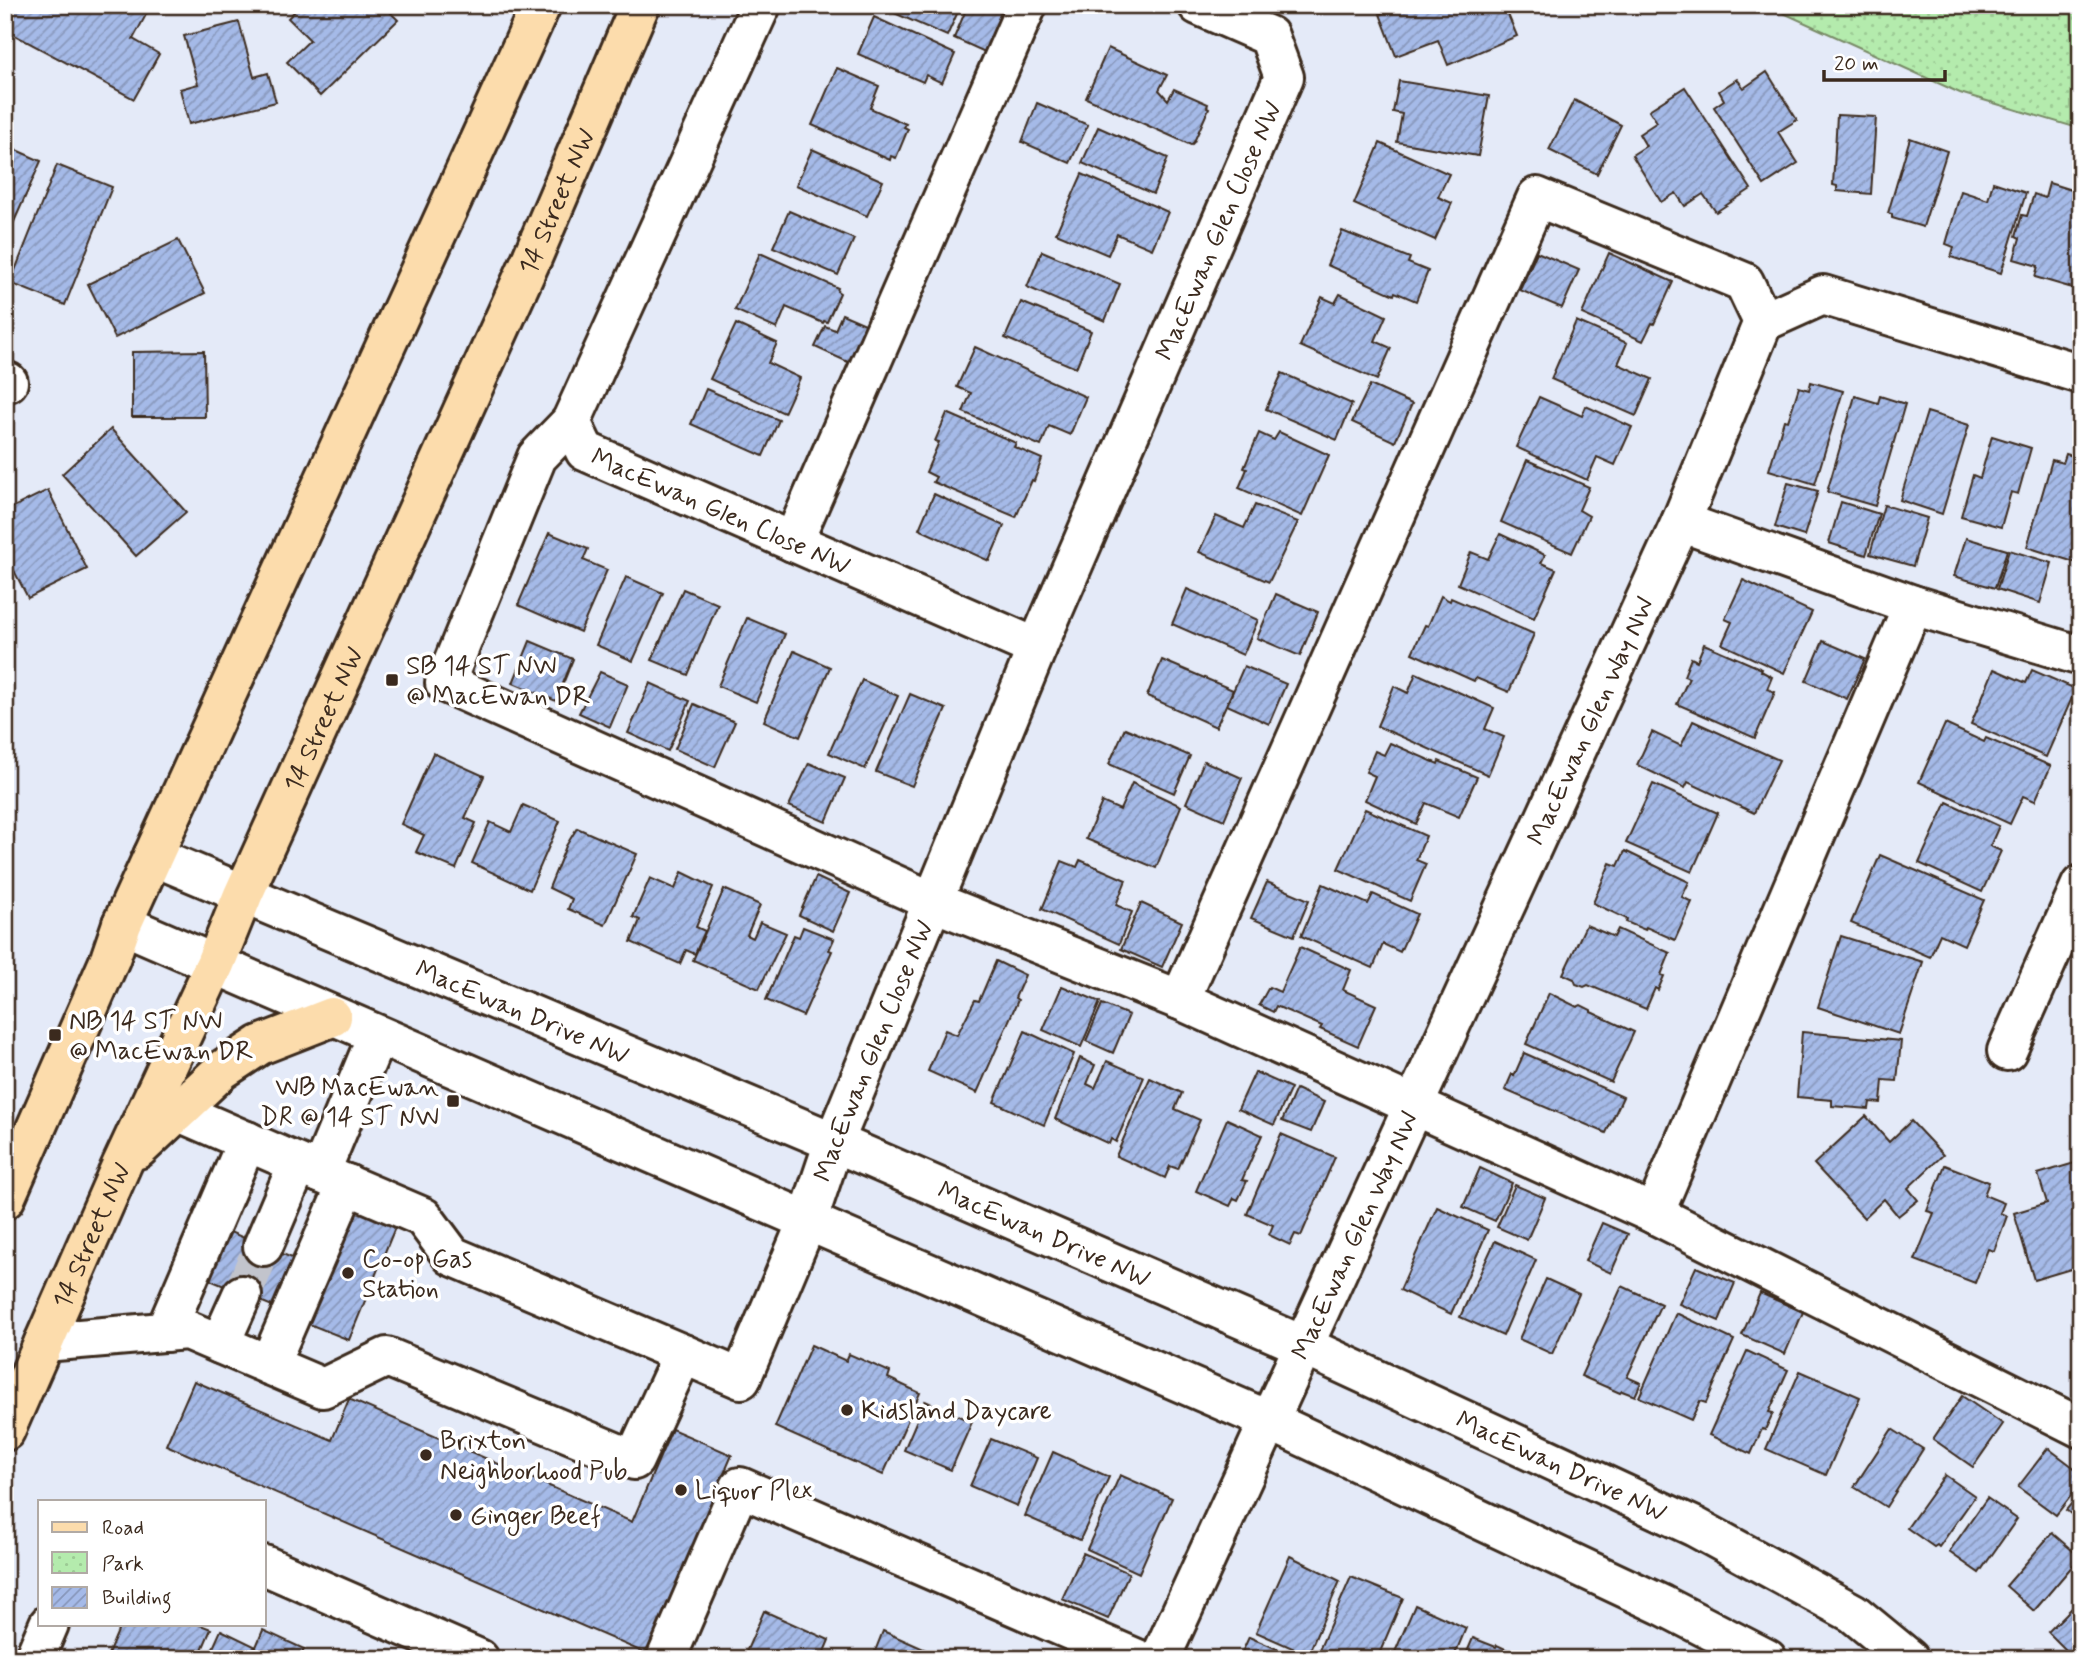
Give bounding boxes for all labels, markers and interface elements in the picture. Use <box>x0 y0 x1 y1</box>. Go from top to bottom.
scale bar <box>1824 38 1944 82</box>
text: 20 m <box>1834 50 1879 78</box>
street label: MacEwan Glen Close NW <box>1148 96 1291 366</box>
street label: 14 Street NW <box>512 123 604 280</box>
street label: MacEwan Glen Close NW <box>585 441 855 584</box>
street label: MacEwan Glen Way NW <box>1520 592 1663 851</box>
street label: 14 Street NW <box>277 642 372 798</box>
place label: SB 14 ST NW @ MacEwan DR <box>406 650 590 714</box>
marker: SB 14 ST NW @ MacEwan DR <box>384 672 400 688</box>
street label: MacEwan Glen Close NW <box>807 915 942 1186</box>
street label: MacEwan Drive NW <box>410 953 634 1073</box>
place label: NB 14 ST NW @ MacEwan DR <box>69 1005 253 1069</box>
marker: NB 14 ST NW @ MacEwan DR <box>47 1027 63 1043</box>
place label: WB MacEwan DR @ 14 ST NW <box>260 1071 439 1135</box>
marker: WB MacEwan DR @ 14 ST NW <box>445 1093 461 1109</box>
street label: MacEwan Glen Way NW <box>1284 1107 1428 1366</box>
street label: 14 Street NW <box>46 1157 140 1314</box>
street label: MacEwan Drive NW <box>932 1174 1156 1296</box>
place label: Co-op Gas Station <box>362 1243 472 1307</box>
marker: Co-op Gas Station <box>340 1265 356 1281</box>
place label: Kidsland Daycare <box>861 1395 1052 1429</box>
marker: Kidsland Daycare <box>839 1402 855 1418</box>
street label: MacEwan Drive NW <box>1450 1404 1672 1531</box>
place label: Brixton Neighborhood Pub <box>440 1425 628 1489</box>
marker: Brixton Neighborhood Pub <box>418 1447 434 1463</box>
place label: Liquor Plex <box>695 1475 812 1509</box>
marker: Liquor Plex <box>673 1482 689 1498</box>
legend <box>38 1500 266 1626</box>
place label: Ginger Beef <box>470 1500 601 1536</box>
marker: Ginger Beef <box>448 1507 464 1523</box>
text: Road <box>102 1514 144 1542</box>
text: Park <box>102 1550 144 1578</box>
text: Building <box>102 1584 172 1614</box>

